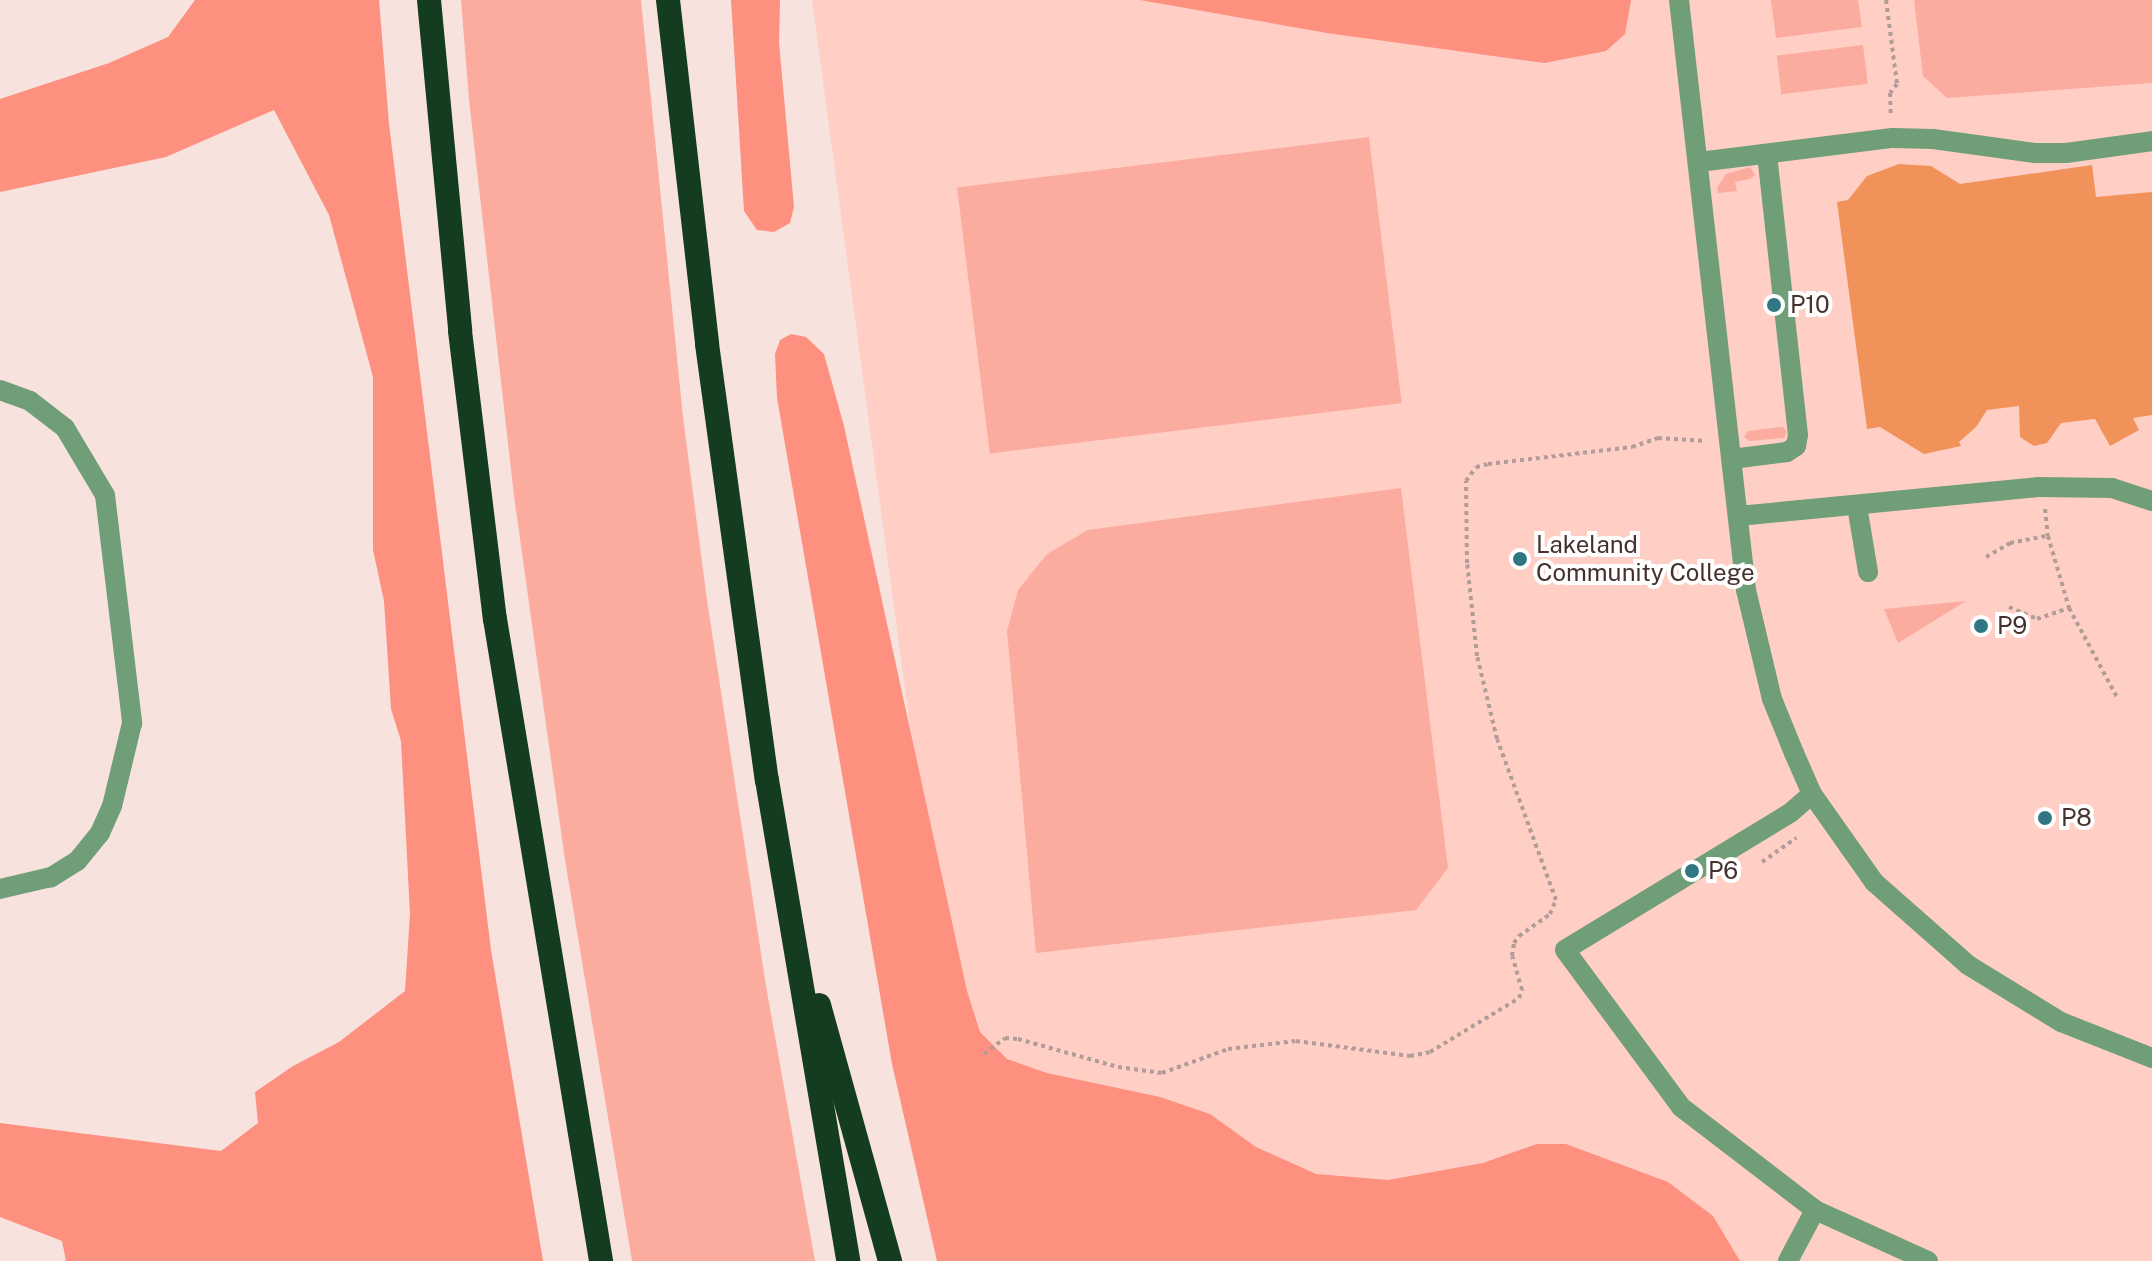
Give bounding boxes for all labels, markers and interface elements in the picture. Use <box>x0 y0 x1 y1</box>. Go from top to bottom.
place label: P10 <box>1790 291 1830 319</box>
marker: P10 <box>1765 296 1783 314</box>
place label: Lakeland Community College <box>1536 531 1755 587</box>
marker: Lakeland Community College <box>1511 550 1529 568</box>
place label: P9 <box>1997 612 2027 640</box>
marker: P9 <box>1972 617 1990 635</box>
place label: P8 <box>2061 804 2092 832</box>
marker: P8 <box>2036 809 2054 827</box>
place label: P6 <box>1708 857 1738 885</box>
marker: P6 <box>1683 862 1701 880</box>

